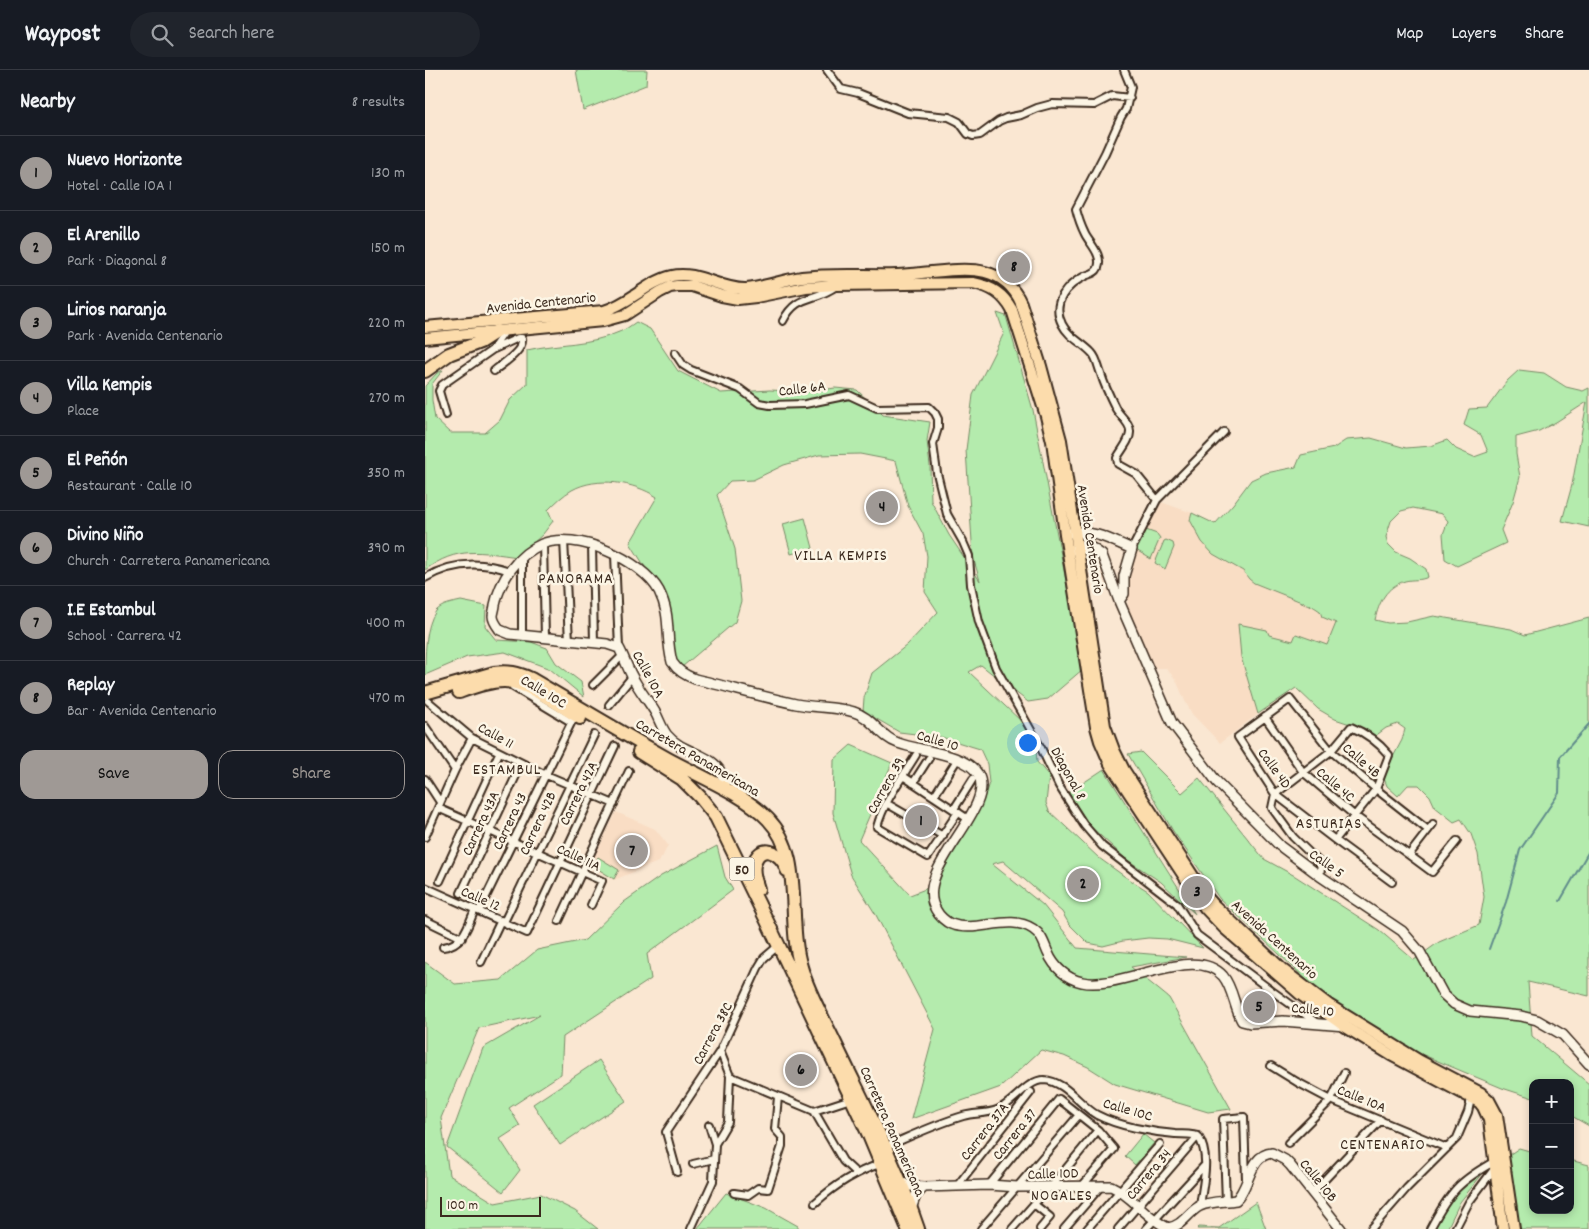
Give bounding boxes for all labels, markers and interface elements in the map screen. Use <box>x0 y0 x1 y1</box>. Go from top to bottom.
search box <box>130 12 480 57</box>
text: Waypost <box>25 18 100 52</box>
icon: search <box>148 21 176 49</box>
text: Search here <box>188 21 274 48</box>
text: Map <box>1396 22 1423 47</box>
text: Layers <box>1451 22 1497 47</box>
text: Share <box>1525 22 1564 47</box>
text: Nearby <box>20 88 75 118</box>
text: 8 results <box>352 91 405 114</box>
text: Nuevo Horizonte <box>67 148 182 175</box>
text: 1 <box>34 162 38 185</box>
text: 130 m <box>371 162 405 185</box>
text: Hotel · Calle 10A 1 <box>67 175 172 198</box>
text: El Arenillo <box>67 223 140 250</box>
text: 2 <box>33 237 40 260</box>
text: 150 m <box>371 237 405 260</box>
pin: 8 <box>998 248 1030 286</box>
text: Park · Diagonal 8 <box>67 250 167 273</box>
street label: Avenida Centenario <box>485 287 597 321</box>
text: Lirios naranja <box>67 298 166 325</box>
text: 3 <box>32 312 40 335</box>
text: 220 m <box>368 312 405 335</box>
text: Park · Avenida Centenario <box>67 325 223 348</box>
text: Villa Kempis <box>67 373 152 400</box>
street label: Calle 6A <box>777 376 827 404</box>
text: 4 <box>33 387 39 410</box>
text: 270 m <box>369 387 405 410</box>
text: Place <box>67 400 99 423</box>
text: El Peñón <box>67 448 128 475</box>
text: 5 <box>32 462 40 485</box>
text: 350 m <box>367 462 405 485</box>
text: Restaurant · Calle 10 <box>67 475 193 498</box>
street label: Avenida Centenario <box>1070 483 1109 596</box>
pin: 4 <box>866 488 898 526</box>
text: Divino Niño <box>67 523 143 550</box>
text: 6 <box>32 537 40 560</box>
text: 390 m <box>367 537 405 560</box>
district label: VILLA KEMPIS <box>794 545 888 568</box>
text: Church · Carretera Panamericana <box>67 550 270 573</box>
district label: PANORAMA <box>538 568 614 591</box>
text: I.E Estambul <box>67 598 156 625</box>
text: 7 <box>33 612 39 635</box>
text: 400 m <box>366 612 405 635</box>
text: School · Carrera 42 <box>67 625 182 648</box>
street label: Calle 10A <box>625 647 669 703</box>
street label: Calle 10C <box>516 670 570 715</box>
text: Replay <box>67 673 115 700</box>
text: 8 <box>33 687 39 710</box>
text: 470 m <box>369 687 405 710</box>
text: Bar · Avenida Centenario <box>67 700 217 723</box>
street label: Carretera Panamericana <box>631 714 764 804</box>
street label: Calle 11 <box>473 718 517 756</box>
street label: Calle 10 <box>914 725 961 758</box>
your location <box>1015 730 1041 756</box>
street label: Calle 4B <box>1337 738 1385 785</box>
street label: Diagonal 8 <box>1044 743 1091 805</box>
street label: Calle 4D <box>1251 744 1296 794</box>
button: Save <box>20 750 208 799</box>
button: Share <box>218 750 405 799</box>
street label: Carrera 39 <box>862 754 911 818</box>
street label: Carrera 42A <box>555 758 605 830</box>
district label: ESTAMBUL <box>473 759 541 782</box>
street label: Calle 4C <box>1310 763 1359 809</box>
street label: Carrera 43A <box>457 788 506 860</box>
street label: Carrera 42B <box>514 788 563 859</box>
street label: Carrera 43 <box>488 790 534 854</box>
pin: 1 <box>905 802 937 840</box>
district label: ASTURIAS <box>1296 813 1362 836</box>
pin: 7 <box>616 832 648 870</box>
street label: Calle 11A <box>552 839 604 879</box>
street label: Calle 5 <box>1304 845 1348 885</box>
road number: 50 <box>729 858 755 881</box>
pin: 2 <box>1067 865 1099 903</box>
pin: 3 <box>1181 873 1213 911</box>
street label: Calle 12 <box>457 882 504 918</box>
street label: Avenida Centenario <box>1225 895 1322 986</box>
pin: 5 <box>1243 988 1275 1026</box>
street label: Calle 10 <box>1290 998 1335 1024</box>
street label: Carrera 38C <box>688 999 740 1069</box>
pin: 6 <box>785 1051 817 1089</box>
street label: Carretera Panamericana <box>853 1063 930 1201</box>
map controls <box>1529 1079 1574 1214</box>
button: + <box>1529 1079 1574 1124</box>
street label: Calle 10A <box>1333 1080 1389 1120</box>
street label: Calle 10C <box>1100 1093 1155 1128</box>
street label: Carrera 37A <box>956 1098 1015 1166</box>
street label: Carrera 37 <box>988 1105 1043 1166</box>
button: − <box>1529 1124 1574 1169</box>
district label: CENTENARIO <box>1340 1134 1426 1157</box>
street label: Carrera 34 <box>1121 1145 1178 1206</box>
street label: Calle 10B <box>1293 1155 1342 1208</box>
street label: Calle 10D <box>1027 1163 1079 1187</box>
button: layers <box>1529 1169 1574 1214</box>
district label: NOGALES <box>1031 1185 1093 1208</box>
scale bar <box>440 1194 541 1217</box>
text: 100 m <box>447 1196 478 1216</box>

